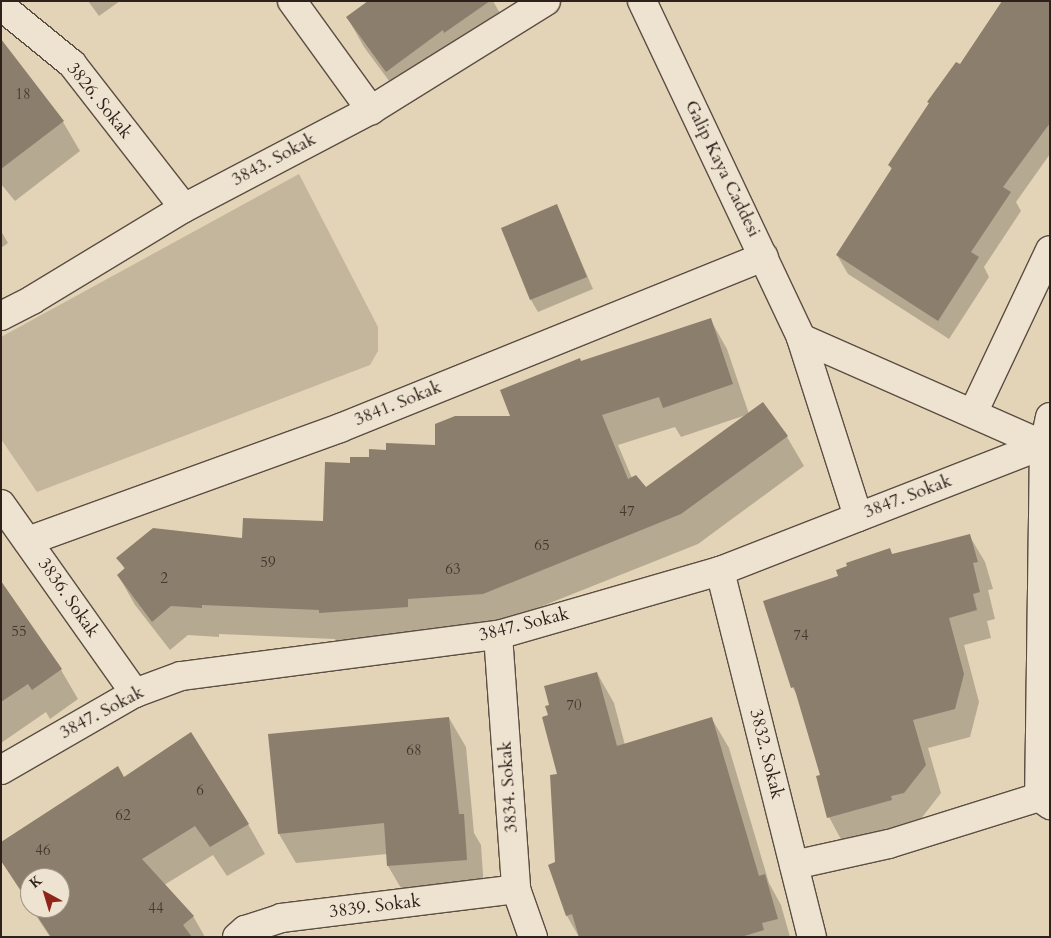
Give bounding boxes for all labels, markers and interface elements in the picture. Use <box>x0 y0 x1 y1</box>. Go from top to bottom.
street label: 3826. Sokak <box>62 58 136 144</box>
house number: 18 <box>15 86 31 104</box>
street label: Galip Kaya Caddesi <box>680 97 764 241</box>
street label: 3843. Sokak <box>228 129 320 191</box>
street label: 3841. Sokak <box>351 377 445 431</box>
street label: 3847. Sokak <box>861 470 955 524</box>
house number: 47 <box>619 503 635 521</box>
house number: 65 <box>534 537 550 555</box>
street label: 3836. Sokak <box>33 554 103 642</box>
house number: 59 <box>260 554 276 572</box>
house number: 63 <box>445 561 461 579</box>
house number: 2 <box>160 570 168 588</box>
street label: 3847. Sokak <box>477 603 571 647</box>
house number: 55 <box>11 623 27 641</box>
house number: 74 <box>793 627 809 645</box>
street label: 3847. Sokak <box>56 682 148 744</box>
house number: 70 <box>566 697 582 715</box>
street label: 3832. Sokak <box>744 707 788 801</box>
street label: 3834. Sokak <box>495 740 523 834</box>
house number: 68 <box>406 742 422 760</box>
house number: 6 <box>196 782 204 800</box>
house number: 62 <box>115 807 131 825</box>
house number: 46 <box>35 842 51 860</box>
north arrow <box>20 868 70 918</box>
text: K <box>25 871 46 893</box>
street label: 3839. Sokak <box>328 891 422 923</box>
house number: 44 <box>148 900 164 918</box>

